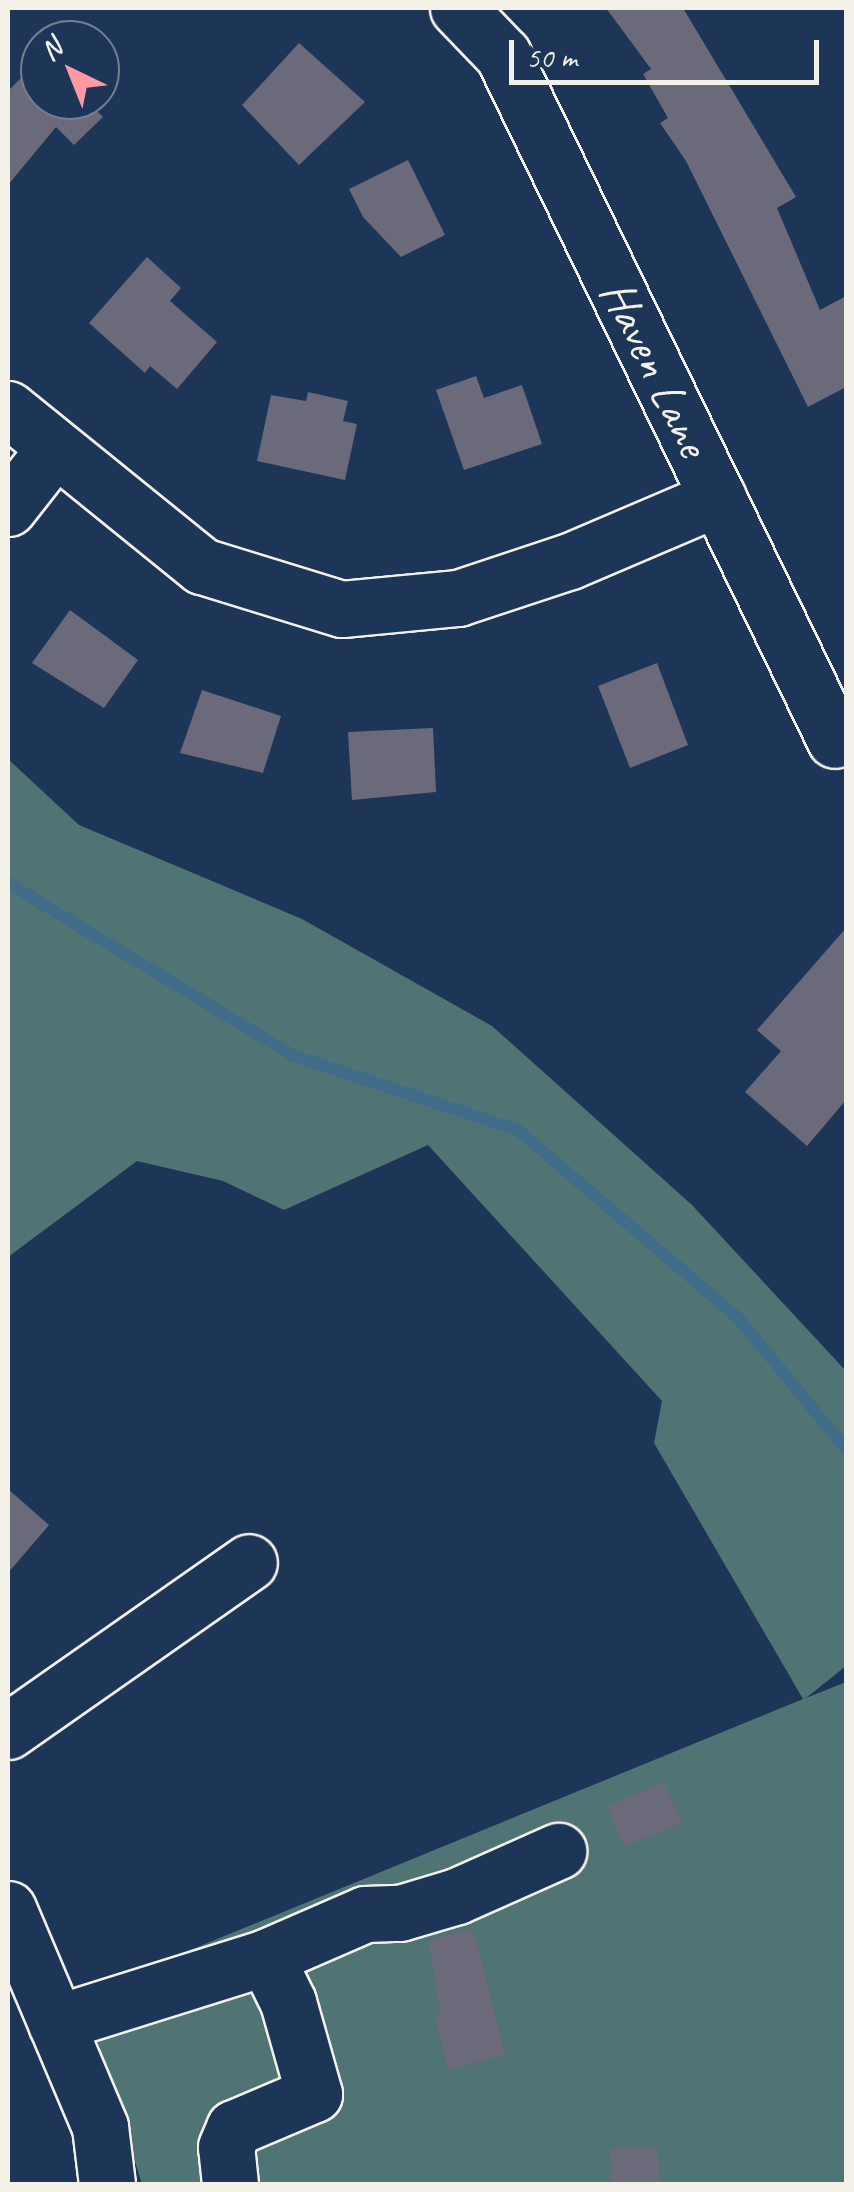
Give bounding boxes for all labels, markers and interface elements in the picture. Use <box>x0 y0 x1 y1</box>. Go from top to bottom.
north arrow <box>20 20 120 120</box>
scale bar <box>514 20 824 82</box>
text: N <box>32 30 69 68</box>
text: 50 m <box>526 38 577 76</box>
street label: Haven Lane <box>587 270 723 466</box>

